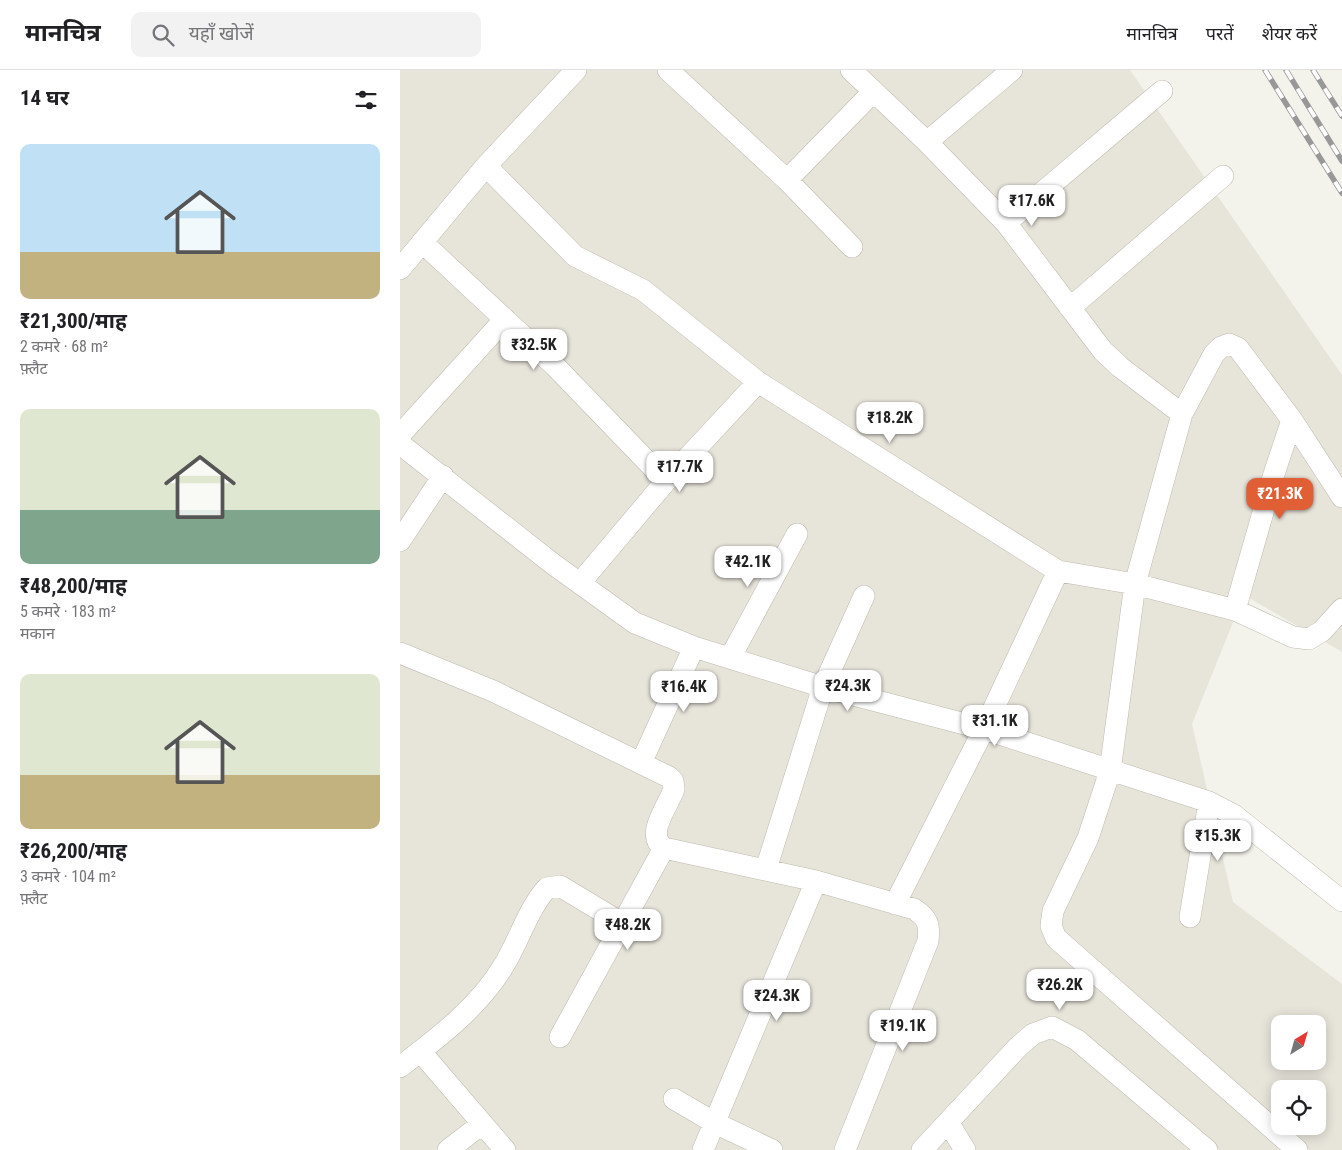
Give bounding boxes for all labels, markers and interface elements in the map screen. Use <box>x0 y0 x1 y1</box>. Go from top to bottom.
search box <box>131 12 481 57</box>
text: मानचित्र <box>25 19 101 47</box>
icon: search <box>149 21 177 49</box>
text: यहाँ खोजें <box>189 22 254 45</box>
text: मानचित्र <box>1126 23 1178 44</box>
text: परतें <box>1206 23 1234 44</box>
text: शेयर करें <box>1262 23 1317 44</box>
text: 14 घर <box>20 86 69 110</box>
icon: filters <box>352 86 380 114</box>
icon: home <box>155 177 245 267</box>
pin: ₹17.6K <box>991 184 1073 227</box>
text: ₹17.6K <box>1009 191 1055 210</box>
text: ₹21,300/माह <box>20 309 127 333</box>
pin: ₹32.5K <box>493 328 575 371</box>
text: ₹32.5K <box>511 335 557 354</box>
text: 2 कमरे · 68 m² <box>20 337 108 356</box>
text: फ़्लैट <box>20 359 48 378</box>
pin: ₹18.2K <box>849 402 931 444</box>
text: ₹18.2K <box>867 408 913 427</box>
icon: home <box>155 442 245 532</box>
pin: ₹17.7K <box>639 450 721 493</box>
text: ₹17.7K <box>657 457 703 476</box>
pin: ₹21.3K <box>1239 478 1321 520</box>
text: ₹21.3K <box>1257 484 1303 503</box>
pin: ₹42.1K <box>707 546 789 588</box>
text: ₹42.1K <box>725 552 771 571</box>
text: ₹48,200/माह <box>20 574 127 598</box>
text: 5 कमरे · 183 m² <box>20 602 116 621</box>
text: मकान <box>20 624 55 643</box>
pin: ₹16.4K <box>643 670 725 713</box>
pin: ₹24.3K <box>807 670 889 712</box>
text: ₹24.3K <box>825 676 871 695</box>
text: ₹16.4K <box>661 677 707 696</box>
pin: ₹31.1K <box>954 704 1036 747</box>
icon: home <box>155 707 245 797</box>
text: ₹31.1K <box>972 711 1018 730</box>
pin: ₹15.3K <box>1177 820 1259 862</box>
text: ₹15.3K <box>1195 826 1241 845</box>
text: ₹26,200/माह <box>20 839 127 863</box>
text: 3 कमरे · 104 m² <box>20 867 116 886</box>
text: फ़्लैट <box>20 889 48 908</box>
pin: ₹48.2K <box>587 908 669 951</box>
text: ₹48.2K <box>605 915 651 934</box>
pin: ₹26.2K <box>1019 968 1101 1011</box>
text: ₹26.2K <box>1037 975 1083 994</box>
pin: ₹24.3K <box>736 980 818 1022</box>
text: ₹24.3K <box>754 986 800 1005</box>
pin: ₹19.1K <box>862 1010 944 1052</box>
north arrow <box>1271 1015 1326 1070</box>
map controls <box>1271 1015 1326 1135</box>
text: ₹19.1K <box>880 1016 926 1035</box>
button: locate <box>1271 1080 1326 1135</box>

